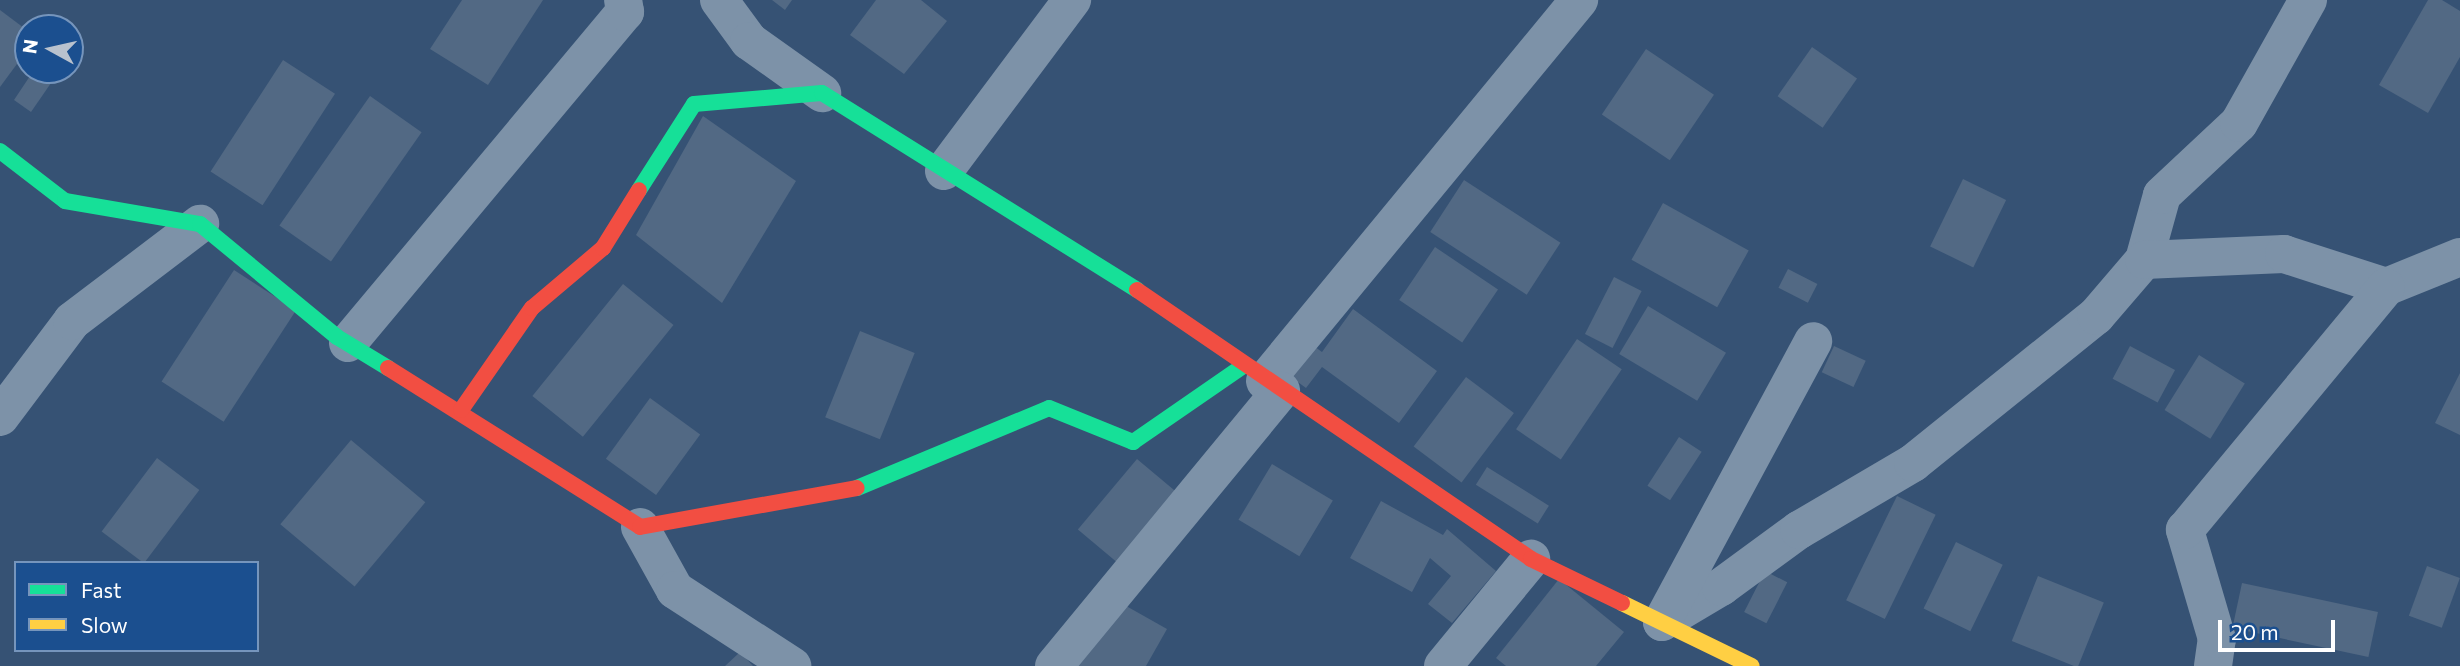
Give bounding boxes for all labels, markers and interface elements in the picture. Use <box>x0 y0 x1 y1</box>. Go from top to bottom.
north arrow <box>14 14 84 84</box>
text: N <box>17 38 42 55</box>
legend <box>14 561 259 652</box>
text: Fast <box>81 577 122 602</box>
scale bar <box>2222 606 2339 650</box>
text: Slow <box>81 612 128 637</box>
text: 20 m <box>2231 619 2279 644</box>

